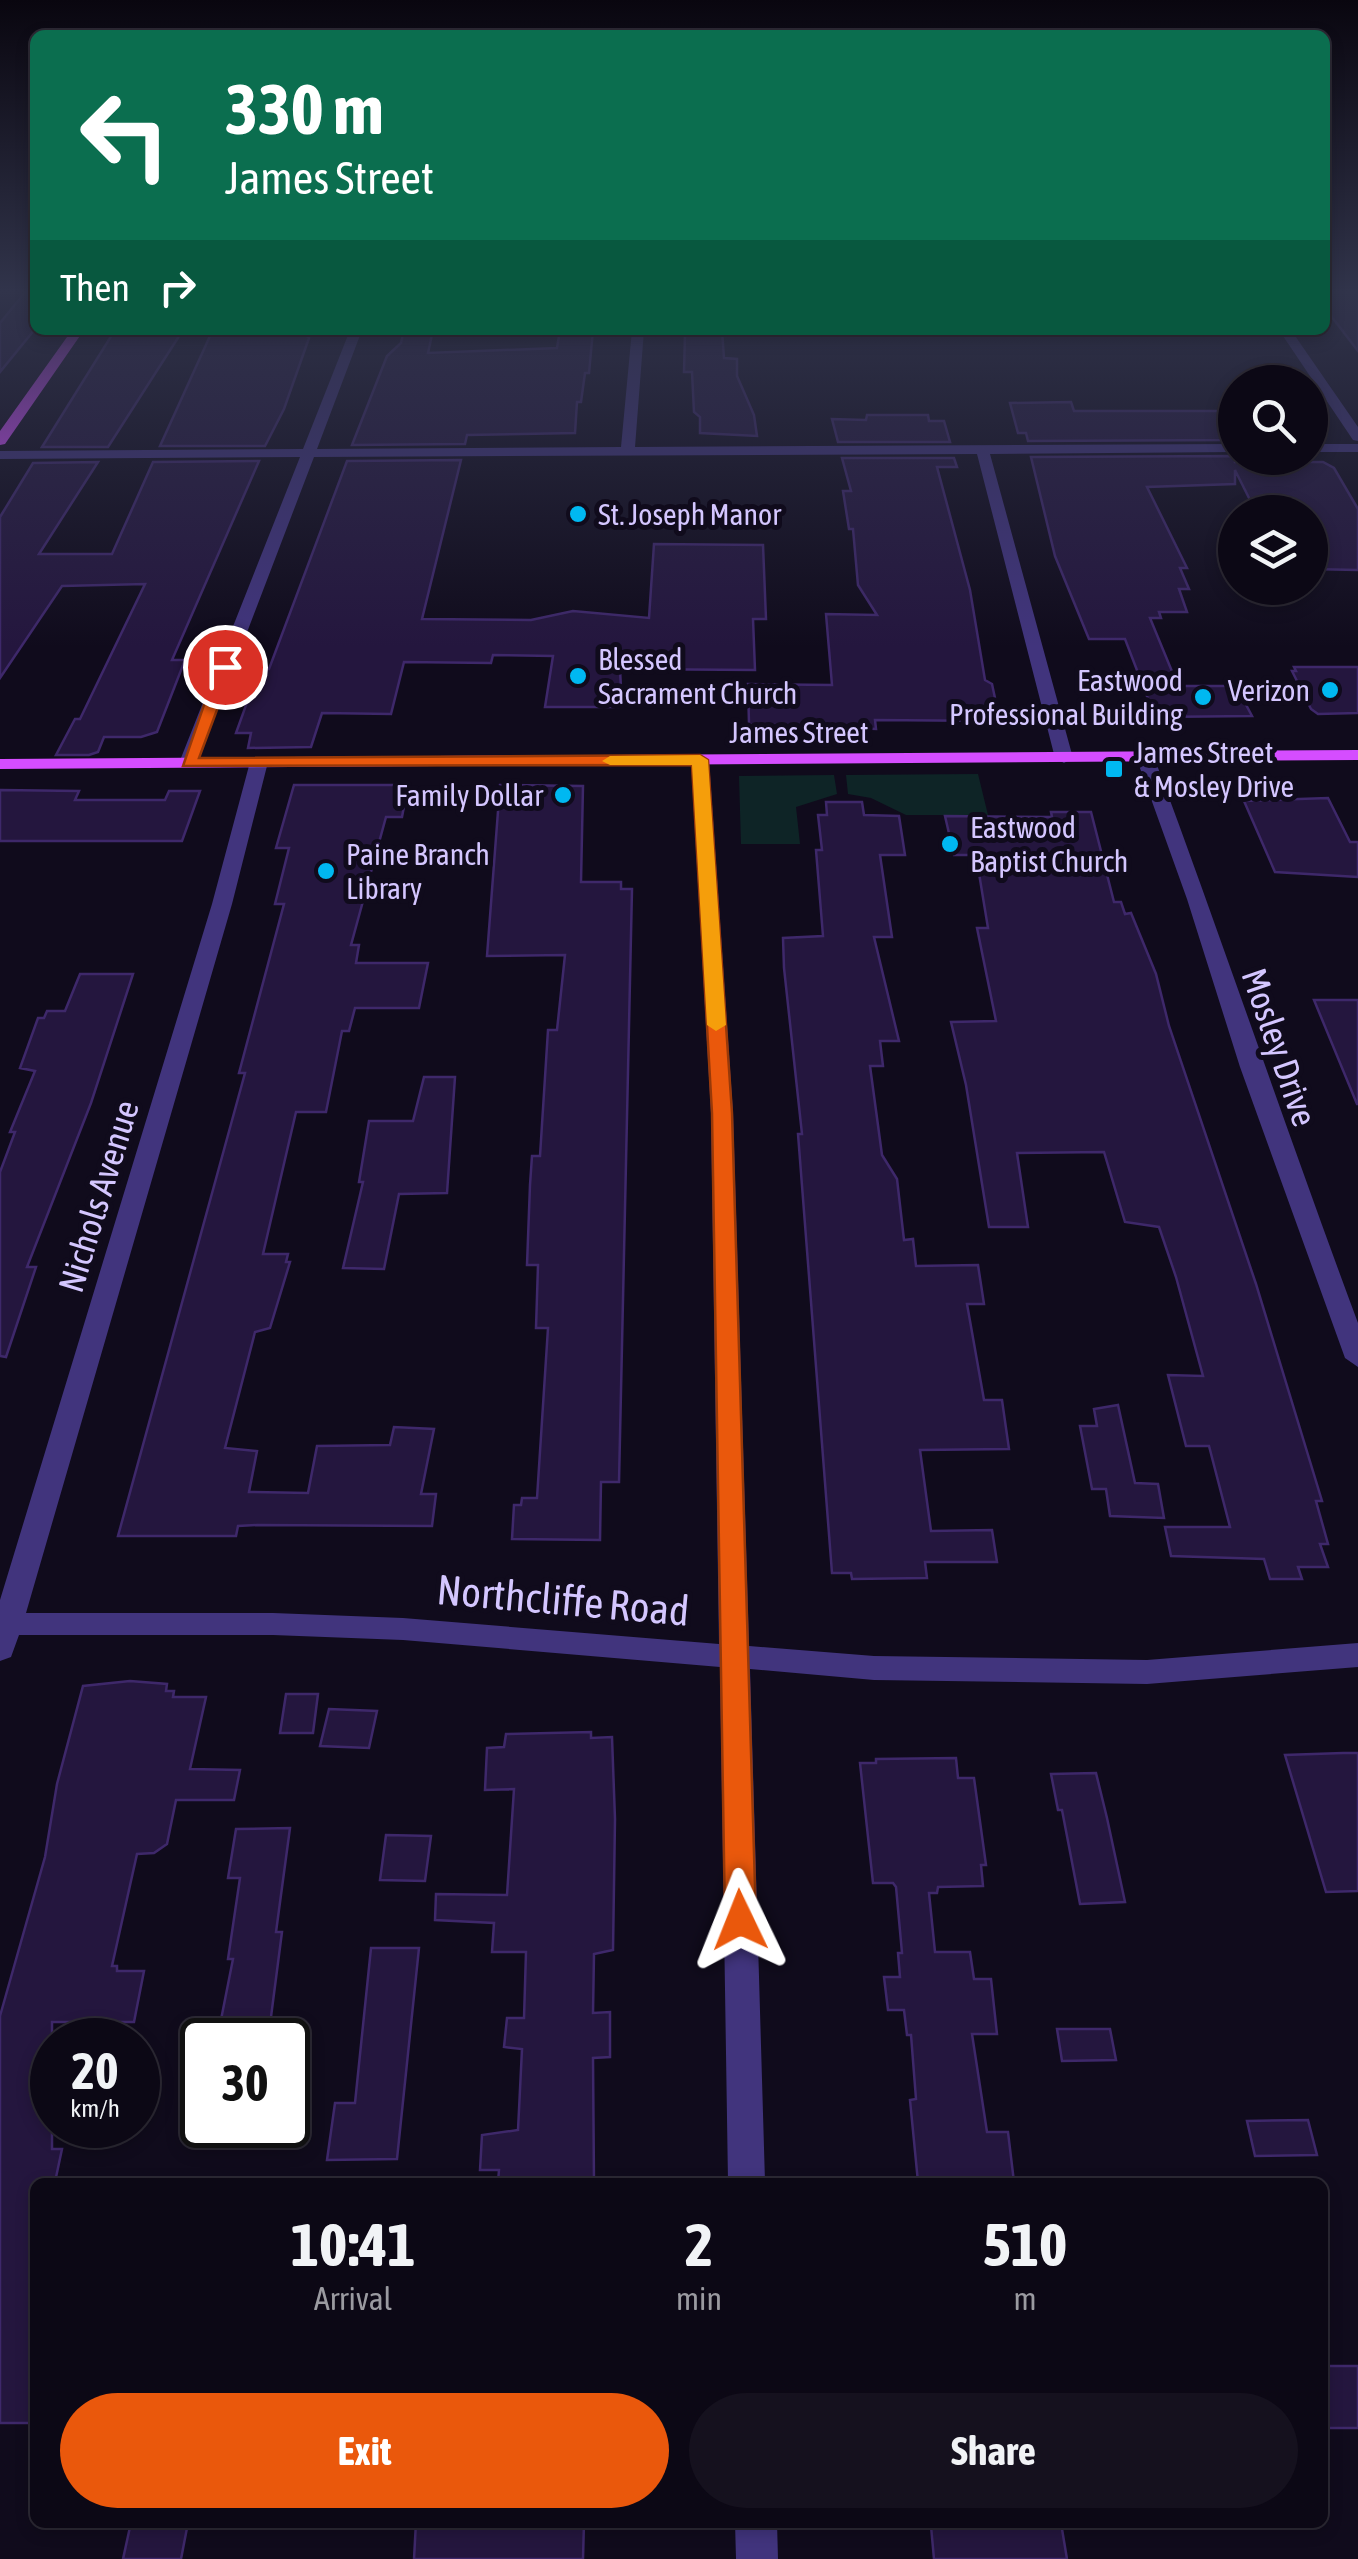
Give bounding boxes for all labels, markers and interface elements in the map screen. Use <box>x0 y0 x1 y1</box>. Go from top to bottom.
text: 330 m <box>225 69 384 149</box>
icon: left <box>60 70 190 200</box>
text: James Street <box>225 152 434 204</box>
icon: right <box>150 260 205 315</box>
text: Then <box>60 266 130 309</box>
map controls <box>1218 365 1328 605</box>
button: search <box>1218 365 1328 475</box>
button: layers <box>1218 495 1328 605</box>
place label: St. Joseph Manor <box>598 497 782 531</box>
marker: St. Joseph Manor <box>567 503 589 525</box>
pin <box>183 625 268 710</box>
icon: arrive <box>198 640 253 695</box>
place label: Blessed Sacrament Church <box>598 642 797 710</box>
place label: Eastwood Professional Building <box>949 663 1183 731</box>
marker: Blessed Sacrament Church <box>567 665 589 687</box>
place label: Verizon <box>1228 673 1310 707</box>
marker: Verizon <box>1319 679 1341 701</box>
marker: Eastwood Professional Building <box>1192 686 1214 708</box>
street label: James Street <box>729 715 869 749</box>
place label: James Street & Mosley Drive <box>1134 735 1294 803</box>
marker: James Street & Mosley Drive <box>1103 758 1125 780</box>
place label: Family Dollar <box>395 778 544 812</box>
marker: Family Dollar <box>552 784 574 806</box>
place label: Eastwood Baptist Church <box>970 810 1128 878</box>
marker: Eastwood Baptist Church <box>939 833 961 855</box>
place label: Paine Branch Library <box>346 837 490 905</box>
marker: Paine Branch Library <box>315 860 337 882</box>
street label: Mosley Drive <box>1234 963 1326 1131</box>
street label: Nichols Avenue <box>50 1095 146 1297</box>
street label: Northcliffe Road <box>435 1565 691 1635</box>
position arrow <box>688 1868 792 1972</box>
speed limit sign: 30 <box>180 2018 310 2148</box>
text: 20 <box>71 2042 118 2100</box>
text: km/h <box>70 2094 120 2122</box>
text: 10:41 <box>291 2210 415 2279</box>
text: 2 <box>685 2210 713 2279</box>
text: 510 <box>983 2210 1067 2279</box>
text: Arrival <box>314 2280 392 2317</box>
text: min <box>676 2280 722 2317</box>
text: m <box>1013 2280 1037 2317</box>
button: Exit <box>60 2393 669 2508</box>
button: Share <box>689 2393 1298 2508</box>

